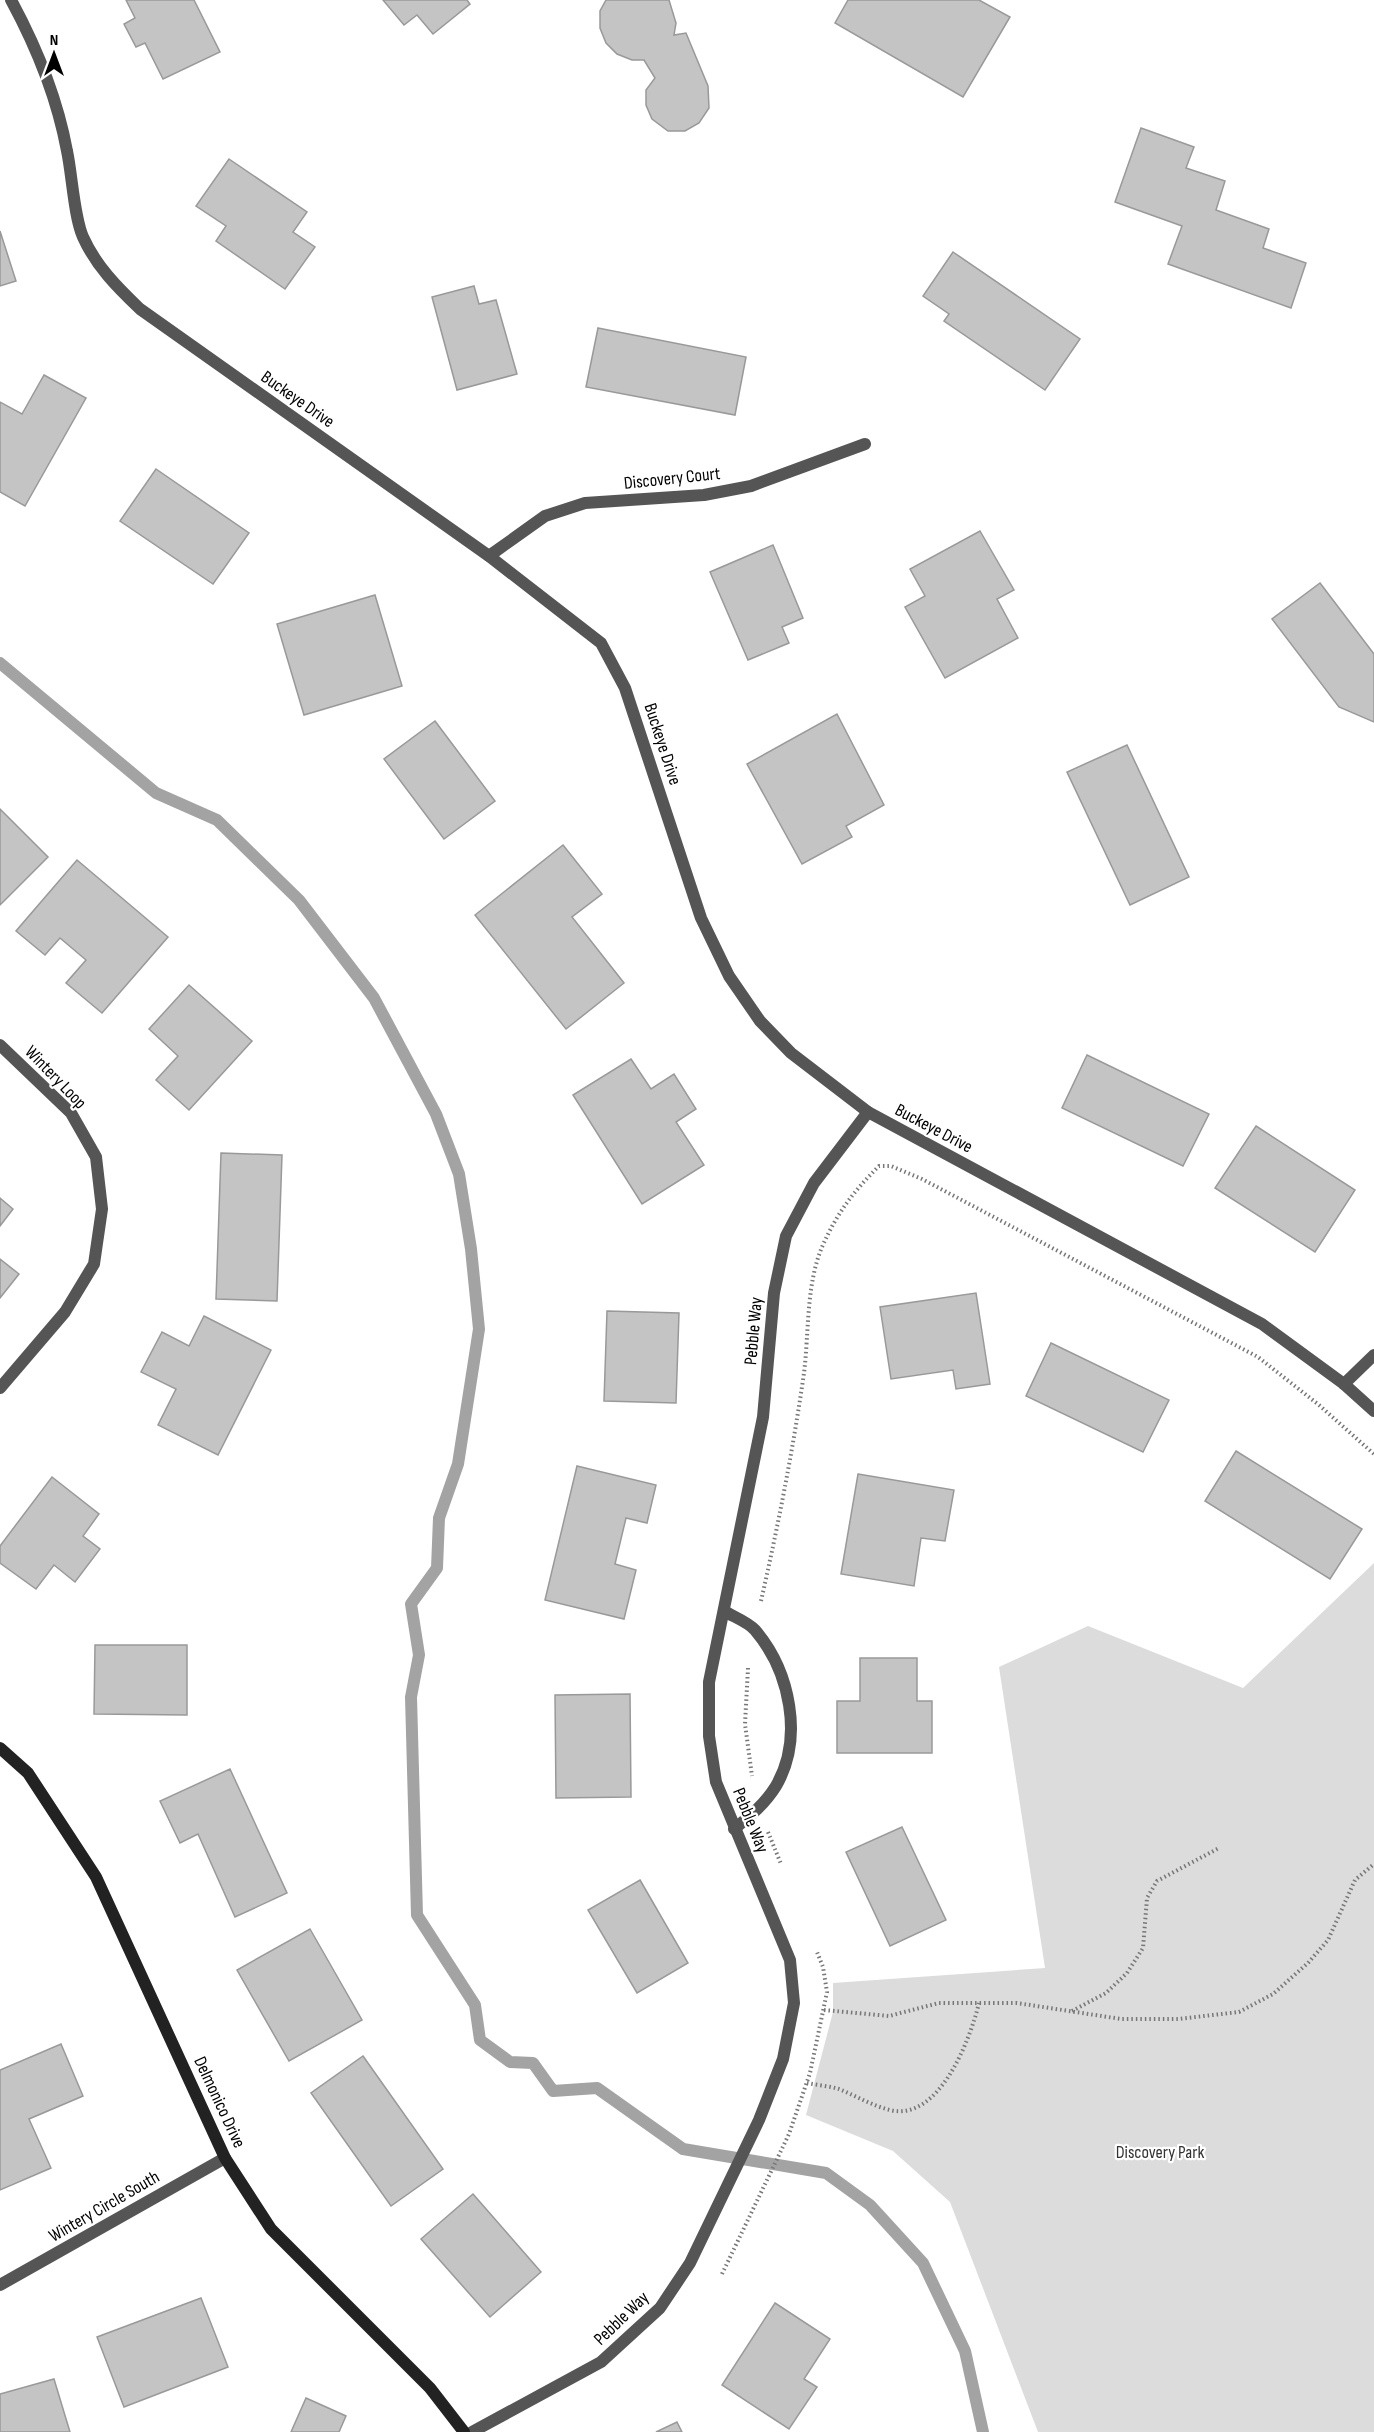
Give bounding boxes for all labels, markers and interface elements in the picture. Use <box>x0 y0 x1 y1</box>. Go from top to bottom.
north arrow <box>24 24 84 84</box>
text: N <box>50 31 58 50</box>
street label: Buckeye Drive <box>257 366 338 432</box>
street label: Discovery Court <box>623 463 722 494</box>
street label: Buckeye Drive <box>639 701 686 788</box>
street label: Wintery Loop <box>20 1041 91 1113</box>
street label: Buckeye Drive <box>891 1099 976 1158</box>
street label: Pebble Way <box>740 1296 767 1366</box>
street label: Pebble Way <box>728 1785 773 1856</box>
street label: Delmonico Drive <box>189 2053 250 2151</box>
park label: Discovery Park <box>1116 2142 1204 2163</box>
street label: Wintery Circle South <box>45 2166 163 2247</box>
street label: Pebble Way <box>590 2287 653 2350</box>

